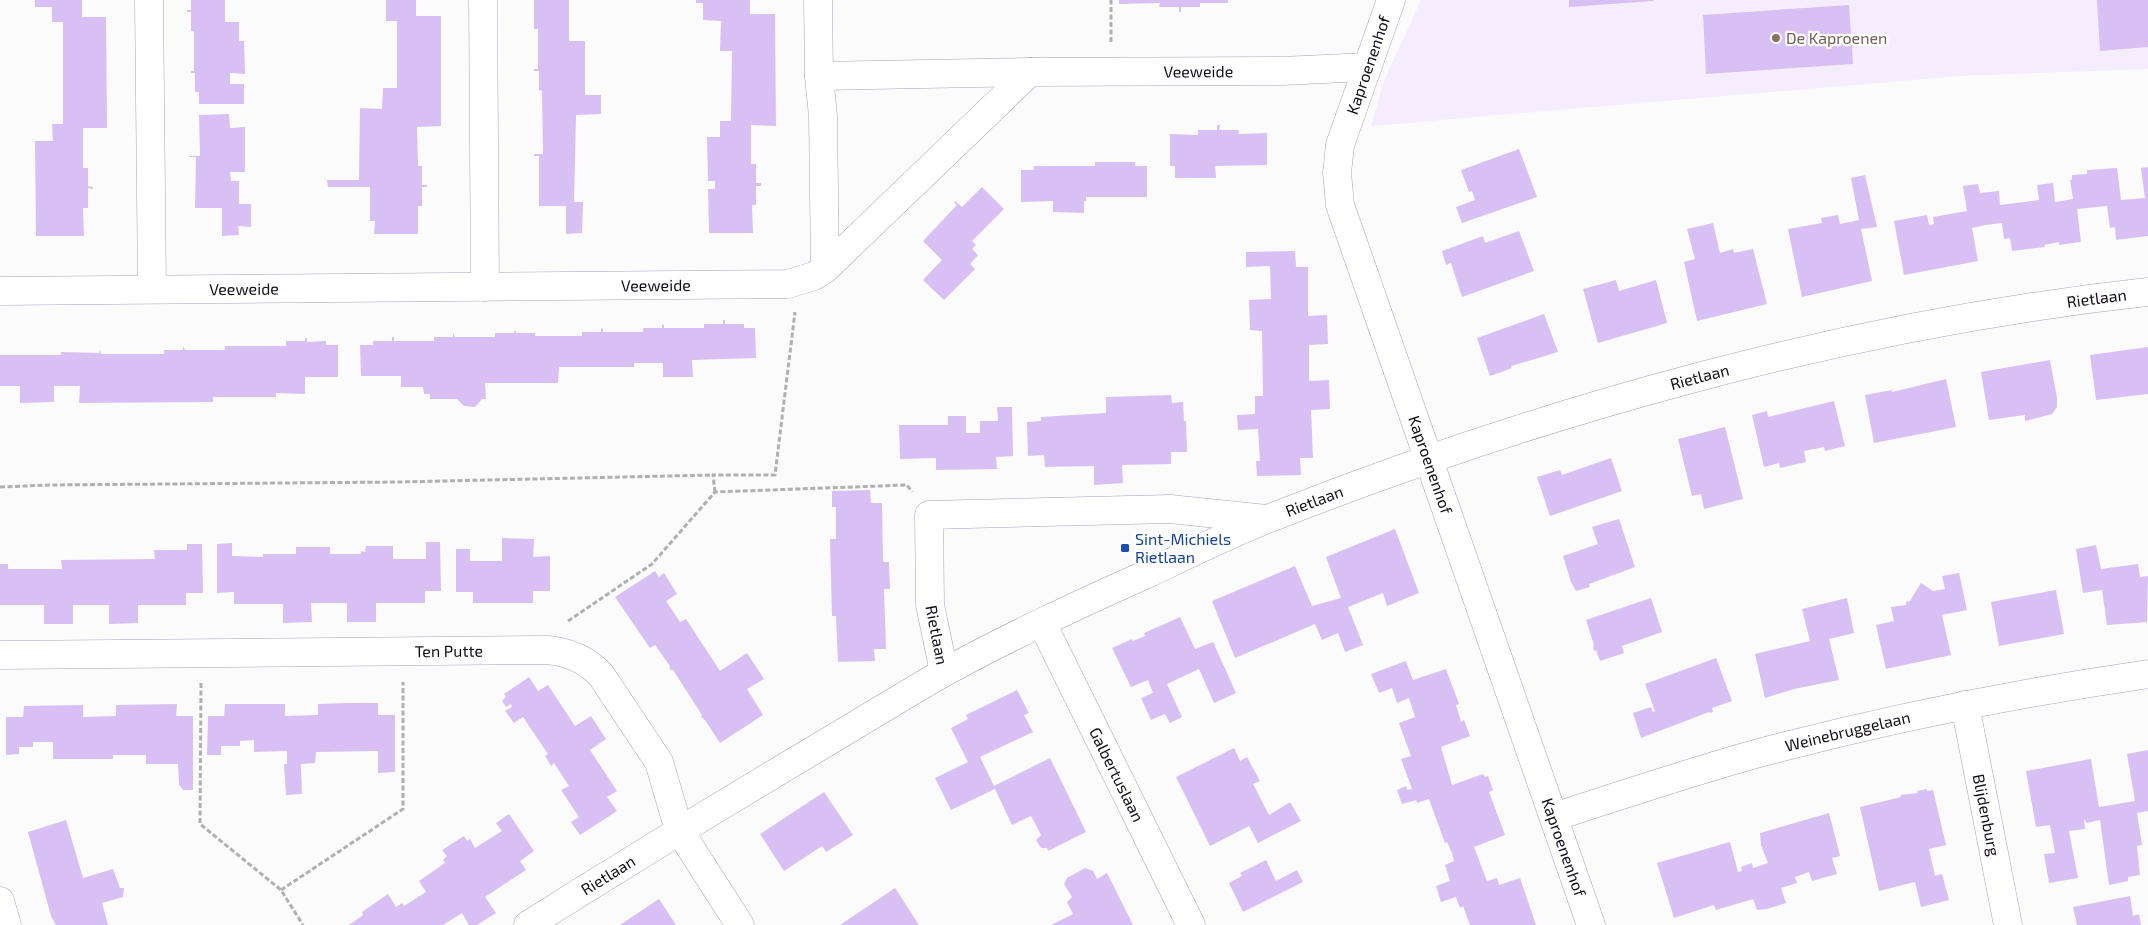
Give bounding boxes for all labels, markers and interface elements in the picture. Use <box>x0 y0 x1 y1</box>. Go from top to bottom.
street label: Kaproenenhof <box>1342 12 1394 117</box>
place label: De Kaproenen <box>1786 28 1887 47</box>
marker: De Kaproenen <box>1770 32 1782 44</box>
street label: Veeweide <box>1163 61 1233 80</box>
street label: Veeweide <box>621 275 691 294</box>
street label: Veeweide <box>209 279 279 298</box>
street label: Rietlaan <box>2065 284 2128 311</box>
street label: Rietlaan <box>1668 359 1731 393</box>
street label: Kaproenenhof <box>1405 413 1457 517</box>
street label: Rietlaan <box>1282 481 1345 520</box>
place label: Sint-Michiels Rietlaan <box>1135 529 1231 566</box>
marker: Sint-Michiels Rietlaan <box>1119 542 1131 554</box>
street label: Rietlaan <box>922 604 953 666</box>
street label: Ten Putte <box>415 641 483 660</box>
street label: Weinebruggelaan <box>1783 707 1912 755</box>
street label: Galbertuslaan <box>1086 724 1148 825</box>
street label: Blijdenburg <box>1970 772 2004 858</box>
street label: Kaproenenhof <box>1538 795 1591 900</box>
street label: Rietlaan <box>577 851 638 899</box>

